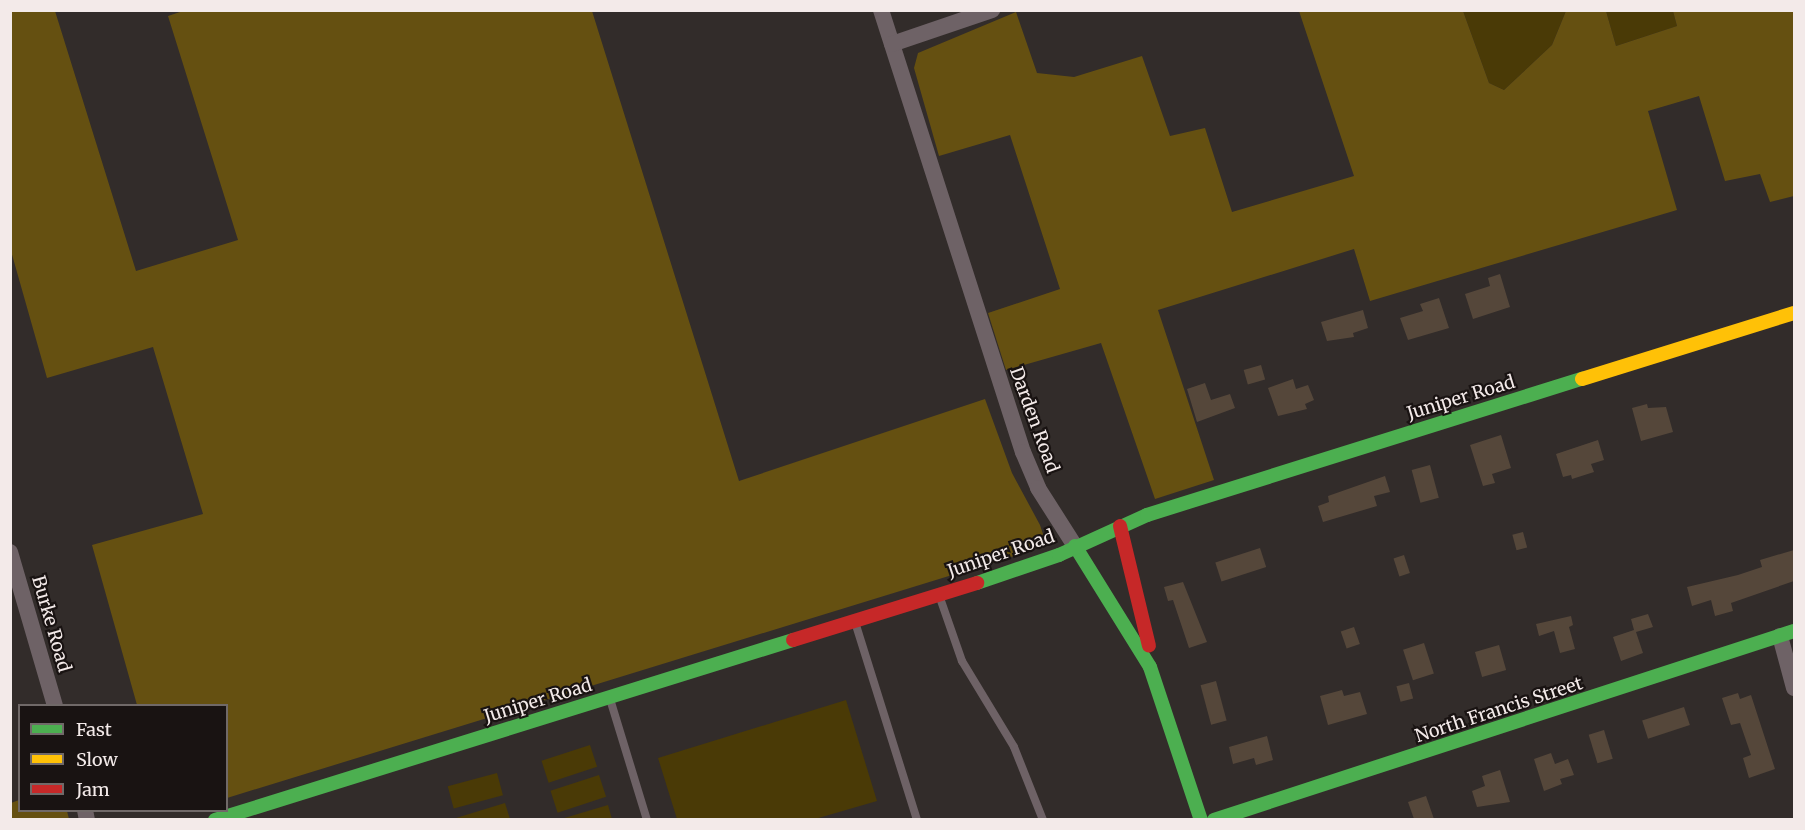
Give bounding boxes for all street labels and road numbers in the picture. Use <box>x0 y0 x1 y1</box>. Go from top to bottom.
street label: Darden Road <box>1005 364 1063 476</box>
street label: Juniper Road <box>1404 371 1518 425</box>
street label: Juniper Road <box>945 526 1057 582</box>
street label: Burke Road <box>27 573 75 675</box>
street label: North Francis Street <box>1413 673 1585 747</box>
street label: Juniper Road <box>481 674 595 728</box>

